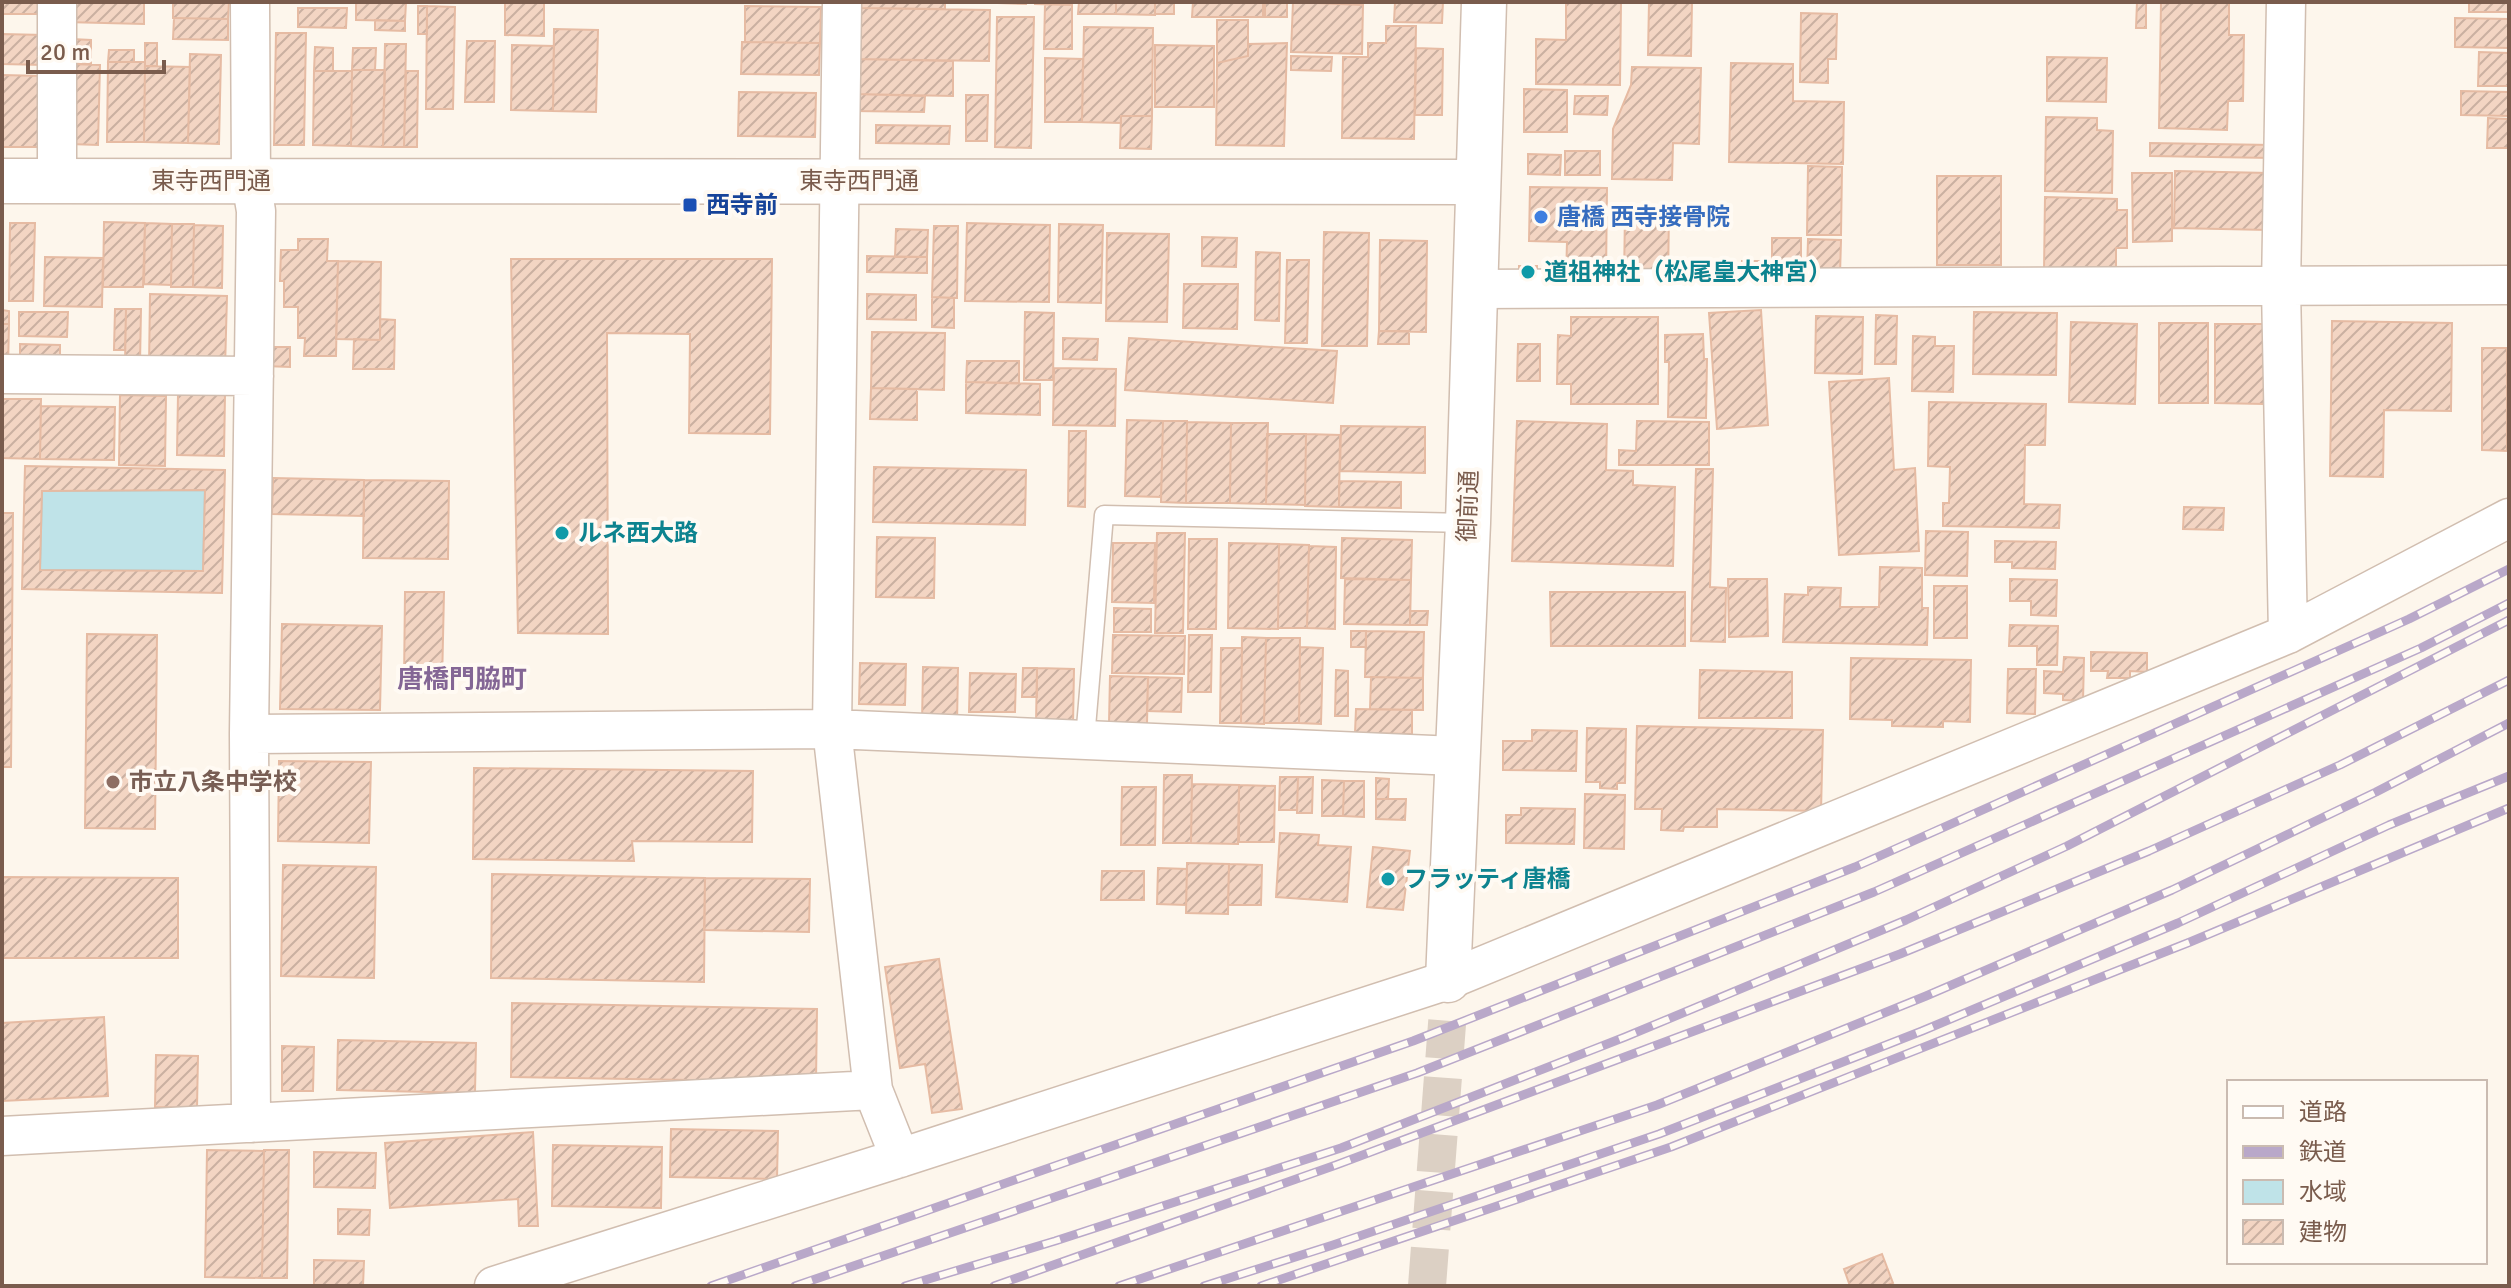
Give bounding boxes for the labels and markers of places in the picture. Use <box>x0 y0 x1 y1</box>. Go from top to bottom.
place label: 西寺前 <box>706 190 778 220</box>
marker: 西寺前 <box>681 196 699 214</box>
place label: 唐橋 西寺接骨院 <box>1557 202 1730 232</box>
marker: 唐橋 西寺接骨院 <box>1532 208 1550 226</box>
place label: 道祖神社（松尾皇大神宮） <box>1544 257 1832 287</box>
marker: 道祖神社（松尾皇大神宮） <box>1519 263 1537 281</box>
place label: ルネ西大路 <box>578 518 698 548</box>
marker: ルネ西大路 <box>553 524 571 542</box>
place label: 市立八条中学校 <box>129 767 297 797</box>
marker: 市立八条中学校 <box>104 773 122 791</box>
place label: フラッティ唐橋 <box>1404 864 1571 894</box>
marker: フラッティ唐橋 <box>1379 870 1397 888</box>

